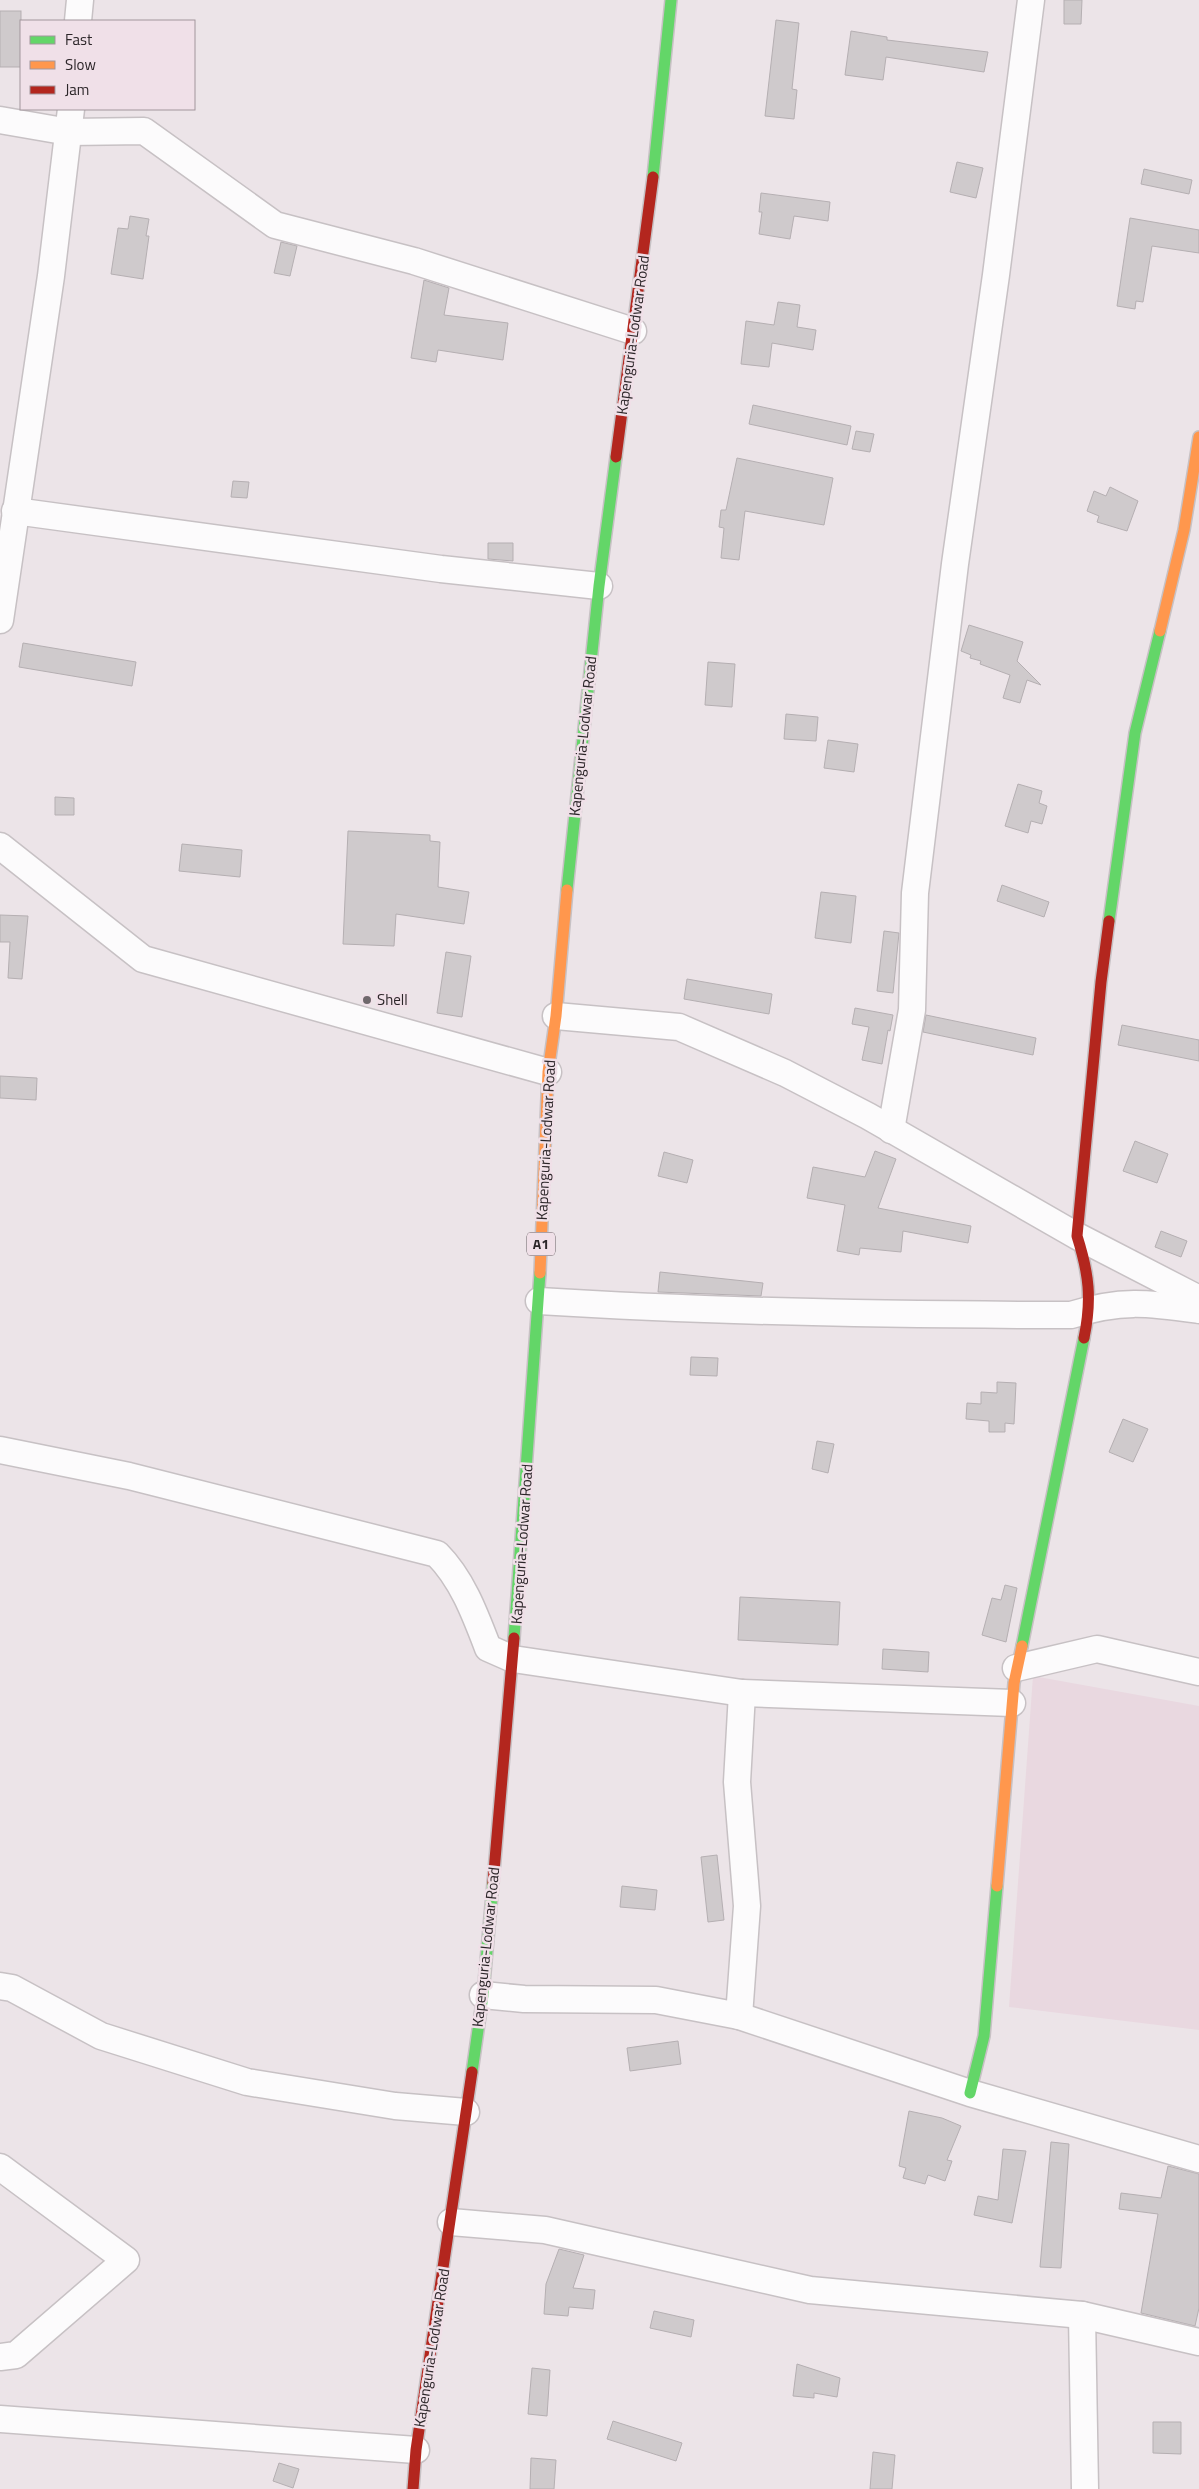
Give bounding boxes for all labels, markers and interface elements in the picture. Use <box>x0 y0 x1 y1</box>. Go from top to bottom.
legend <box>20 20 195 110</box>
text: Fast <box>65 28 93 51</box>
text: Slow <box>65 53 96 76</box>
text: Jam <box>65 78 89 101</box>
street label: Kapenguria-Lodwar Road <box>610 254 655 416</box>
street label: Kapenguria-Lodwar Road <box>563 655 602 817</box>
place label: Shell <box>377 988 408 1011</box>
marker: Shell <box>361 994 373 1006</box>
street label: Kapenguria-Lodwar Road <box>530 1059 561 1221</box>
road number: A1 <box>527 1232 555 1256</box>
street label: Kapenguria-Lodwar Road <box>504 1463 539 1625</box>
street label: Kapenguria-Lodwar Road <box>466 1866 505 2028</box>
street label: Kapenguria-Lodwar Road <box>408 2267 455 2429</box>

